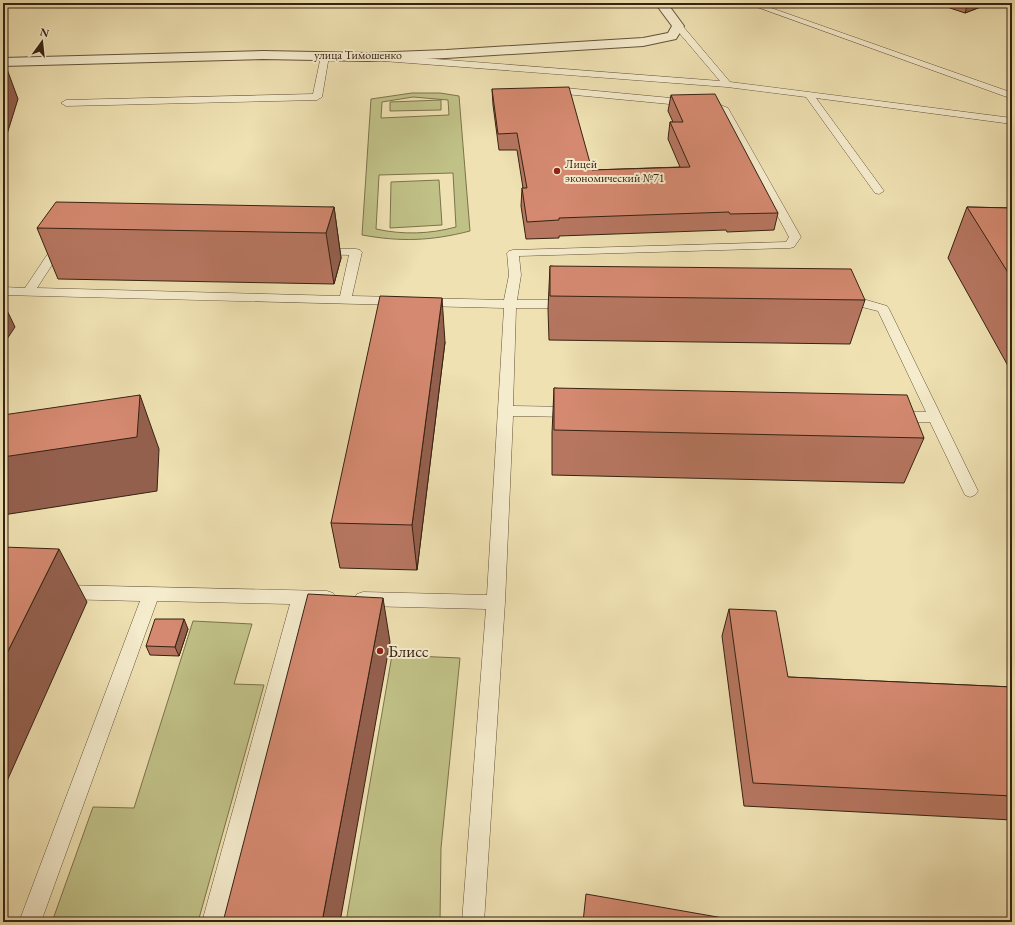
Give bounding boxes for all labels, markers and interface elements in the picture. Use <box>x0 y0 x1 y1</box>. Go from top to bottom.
north arrow <box>22 22 62 62</box>
text: N <box>38 24 51 40</box>
street label: улица Тимошенко <box>314 47 402 63</box>
place label: Лицей экономический №71 <box>565 156 665 186</box>
marker: Лицей экономический №71 <box>552 166 562 176</box>
place label: Блисс <box>388 640 429 662</box>
marker: Блисс <box>375 646 385 656</box>

